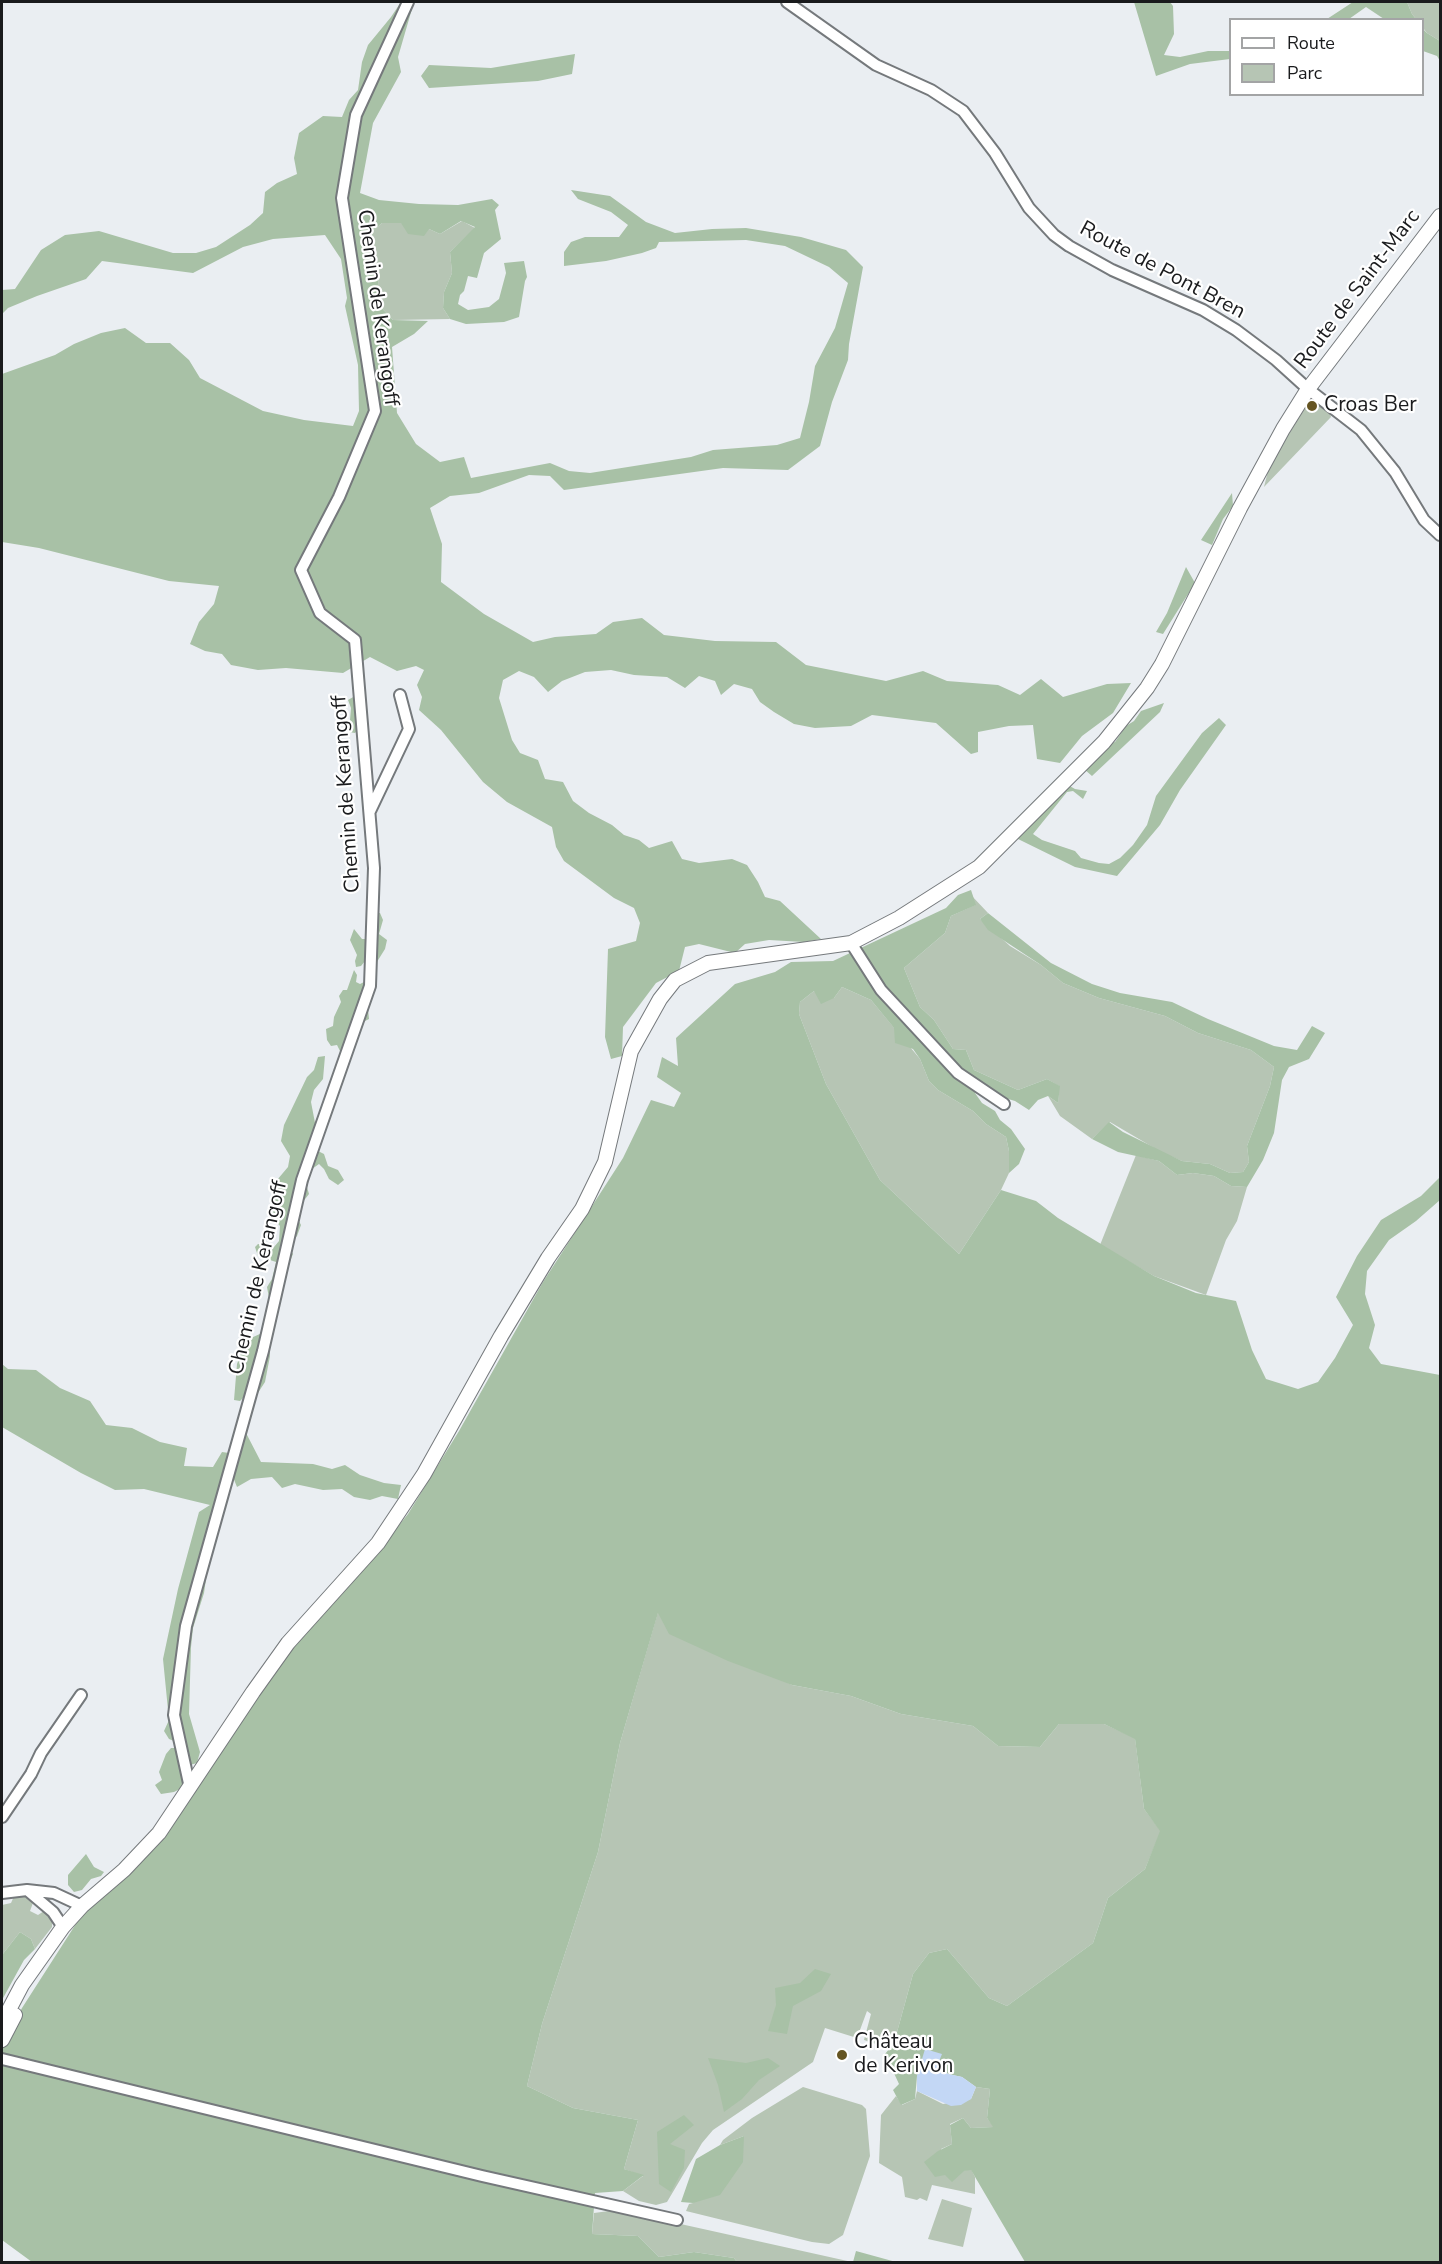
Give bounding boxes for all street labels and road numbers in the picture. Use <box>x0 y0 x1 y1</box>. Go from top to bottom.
street label: Route de Saint-Marc <box>1290 205 1426 375</box>
street label: Chemin de Kerangoff <box>351 208 403 408</box>
street label: Route de Pont Bren <box>1075 217 1249 325</box>
street label: Chemin de Kerangoff <box>328 694 366 894</box>
street label: Chemin de Kerangoff <box>224 1179 294 1377</box>

